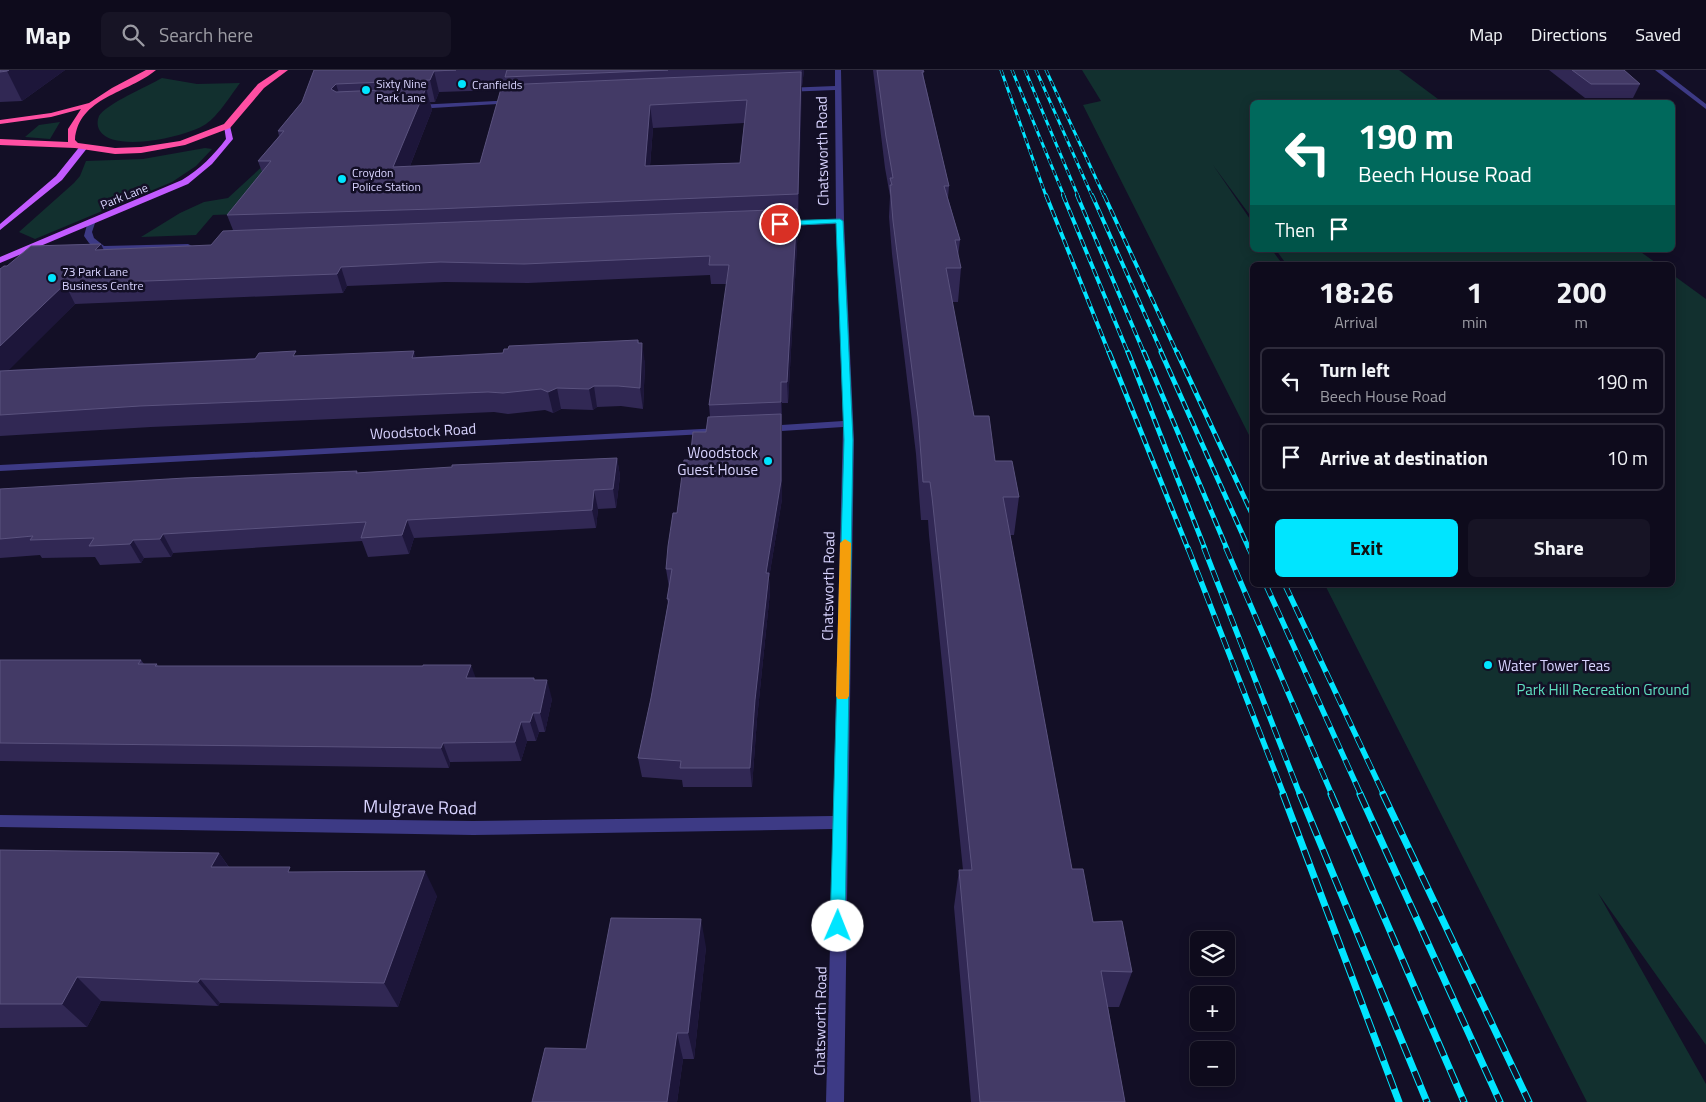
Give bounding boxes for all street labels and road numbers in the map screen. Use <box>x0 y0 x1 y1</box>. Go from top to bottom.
street label: Chatsworth Road <box>810 96 834 206</box>
street label: Park Lane <box>97 178 151 214</box>
street label: Woodstock Road <box>369 417 477 445</box>
street label: Chatsworth Road <box>816 531 840 641</box>
street label: Mulgrave Road <box>363 793 477 821</box>
street label: Chatsworth Road <box>808 966 832 1076</box>

